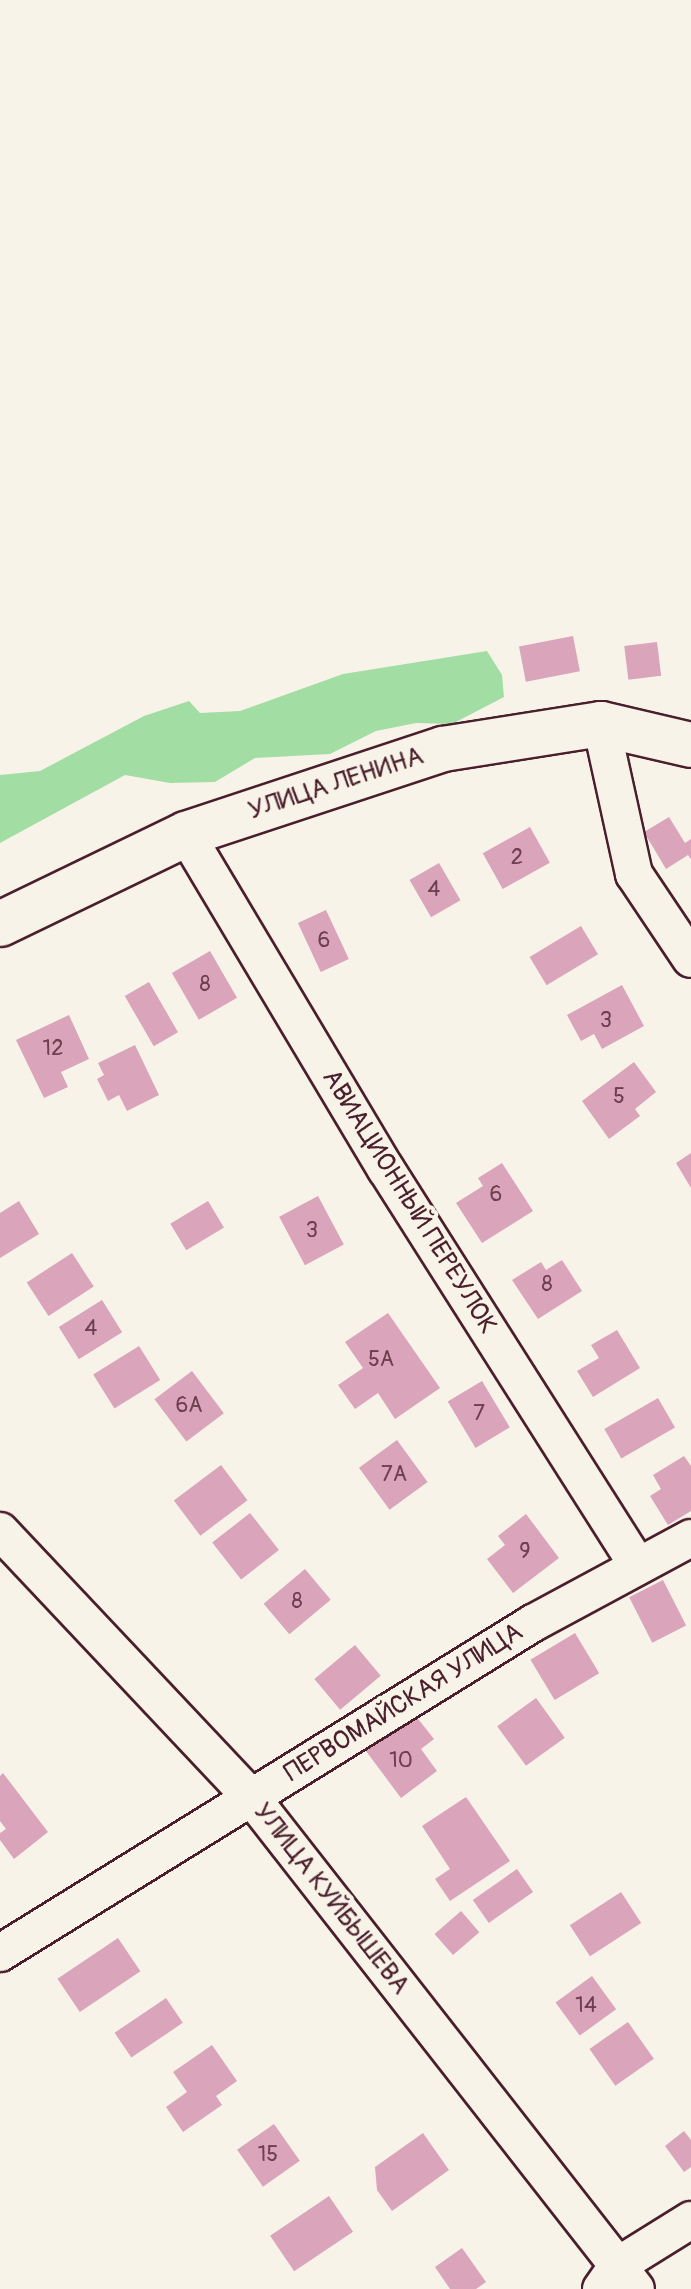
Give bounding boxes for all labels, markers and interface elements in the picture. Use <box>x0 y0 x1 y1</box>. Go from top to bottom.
street label: УЛИЦА ЛЕНИНА <box>244 741 428 827</box>
house number: 2 <box>511 845 523 871</box>
house number: 4 <box>428 877 440 903</box>
house number: 6 <box>318 928 330 954</box>
house number: 8 <box>199 972 211 998</box>
house number: 3 <box>600 1008 612 1034</box>
house number: 12 <box>43 1036 63 1062</box>
street label: АВИАЦИОННЫЙ ПЕРЕУЛОК <box>315 1064 503 1340</box>
house number: 5 <box>613 1084 625 1110</box>
house number: 6 <box>490 1182 502 1208</box>
house number: 3 <box>306 1218 318 1244</box>
house number: 8 <box>541 1272 553 1298</box>
house number: 4 <box>85 1316 97 1342</box>
house number: 5А <box>368 1347 394 1373</box>
house number: 6А <box>175 1393 203 1419</box>
house number: 7 <box>473 1401 485 1427</box>
house number: 7А <box>381 1462 407 1488</box>
house number: 9 <box>519 1539 531 1565</box>
house number: 8 <box>291 1589 303 1615</box>
street label: ПЕРВОМАЙСКАЯ УЛИЦА <box>279 1617 529 1789</box>
house number: 10 <box>389 1748 413 1774</box>
street label: УЛИЦА КУЙБЫШЕВА <box>246 1797 416 2001</box>
house number: 14 <box>575 1993 597 2019</box>
house number: 15 <box>258 2142 278 2168</box>

